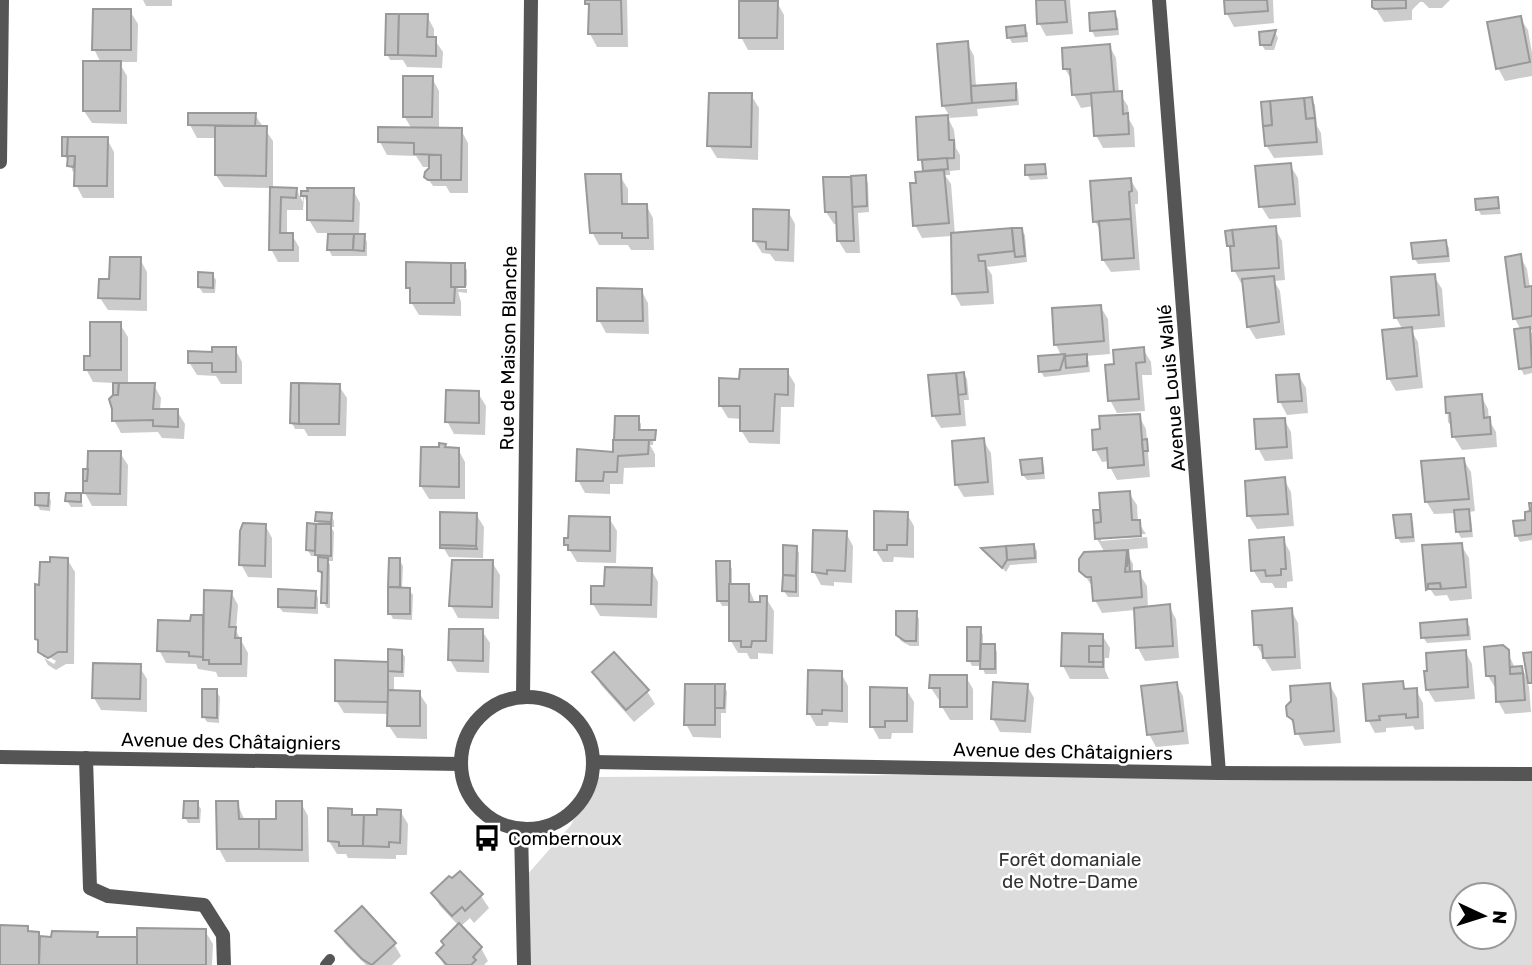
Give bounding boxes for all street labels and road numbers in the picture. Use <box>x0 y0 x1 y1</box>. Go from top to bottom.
street label: Rue de Maison Blanche <box>495 245 522 451</box>
street label: Avenue Louis Wallé <box>1153 303 1190 473</box>
street label: Avenue des Châtaigniers <box>121 728 341 755</box>
street label: Avenue des Châtaigniers <box>953 738 1173 765</box>

